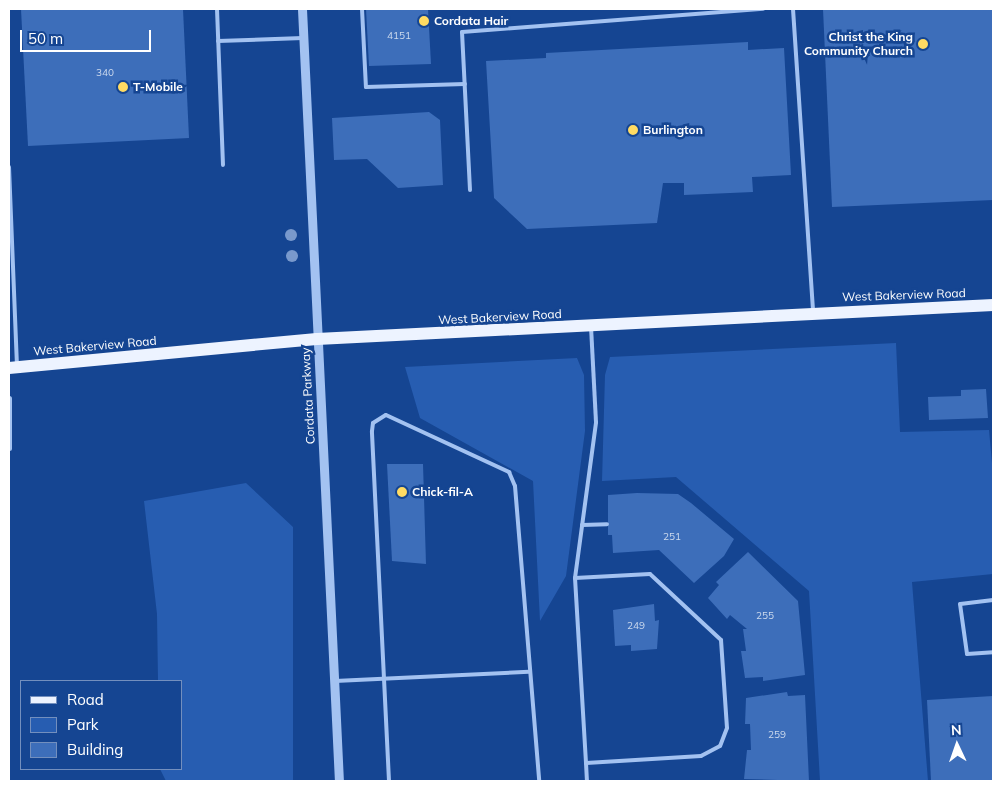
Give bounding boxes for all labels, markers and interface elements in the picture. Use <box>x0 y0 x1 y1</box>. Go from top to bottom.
place label: Cordata Hair <box>434 14 508 28</box>
marker: Cordata Hair <box>418 15 430 27</box>
scale bar <box>22 20 154 52</box>
text: 50 m <box>28 29 63 48</box>
house number: 4151 <box>387 30 411 42</box>
place label: Christ the King Community Church <box>804 30 913 58</box>
marker: Christ the King Community Church <box>917 38 929 50</box>
house number: 340 <box>96 67 114 79</box>
place label: T-Mobile <box>133 80 183 94</box>
marker: T-Mobile <box>117 81 129 93</box>
place label: Burlington <box>643 123 703 137</box>
marker: Burlington <box>627 124 639 136</box>
street label: West Bakerview Road <box>842 286 966 304</box>
street label: West Bakerview Road <box>438 307 562 327</box>
street label: West Bakerview Road <box>33 333 157 359</box>
street label: Cordata Parkway <box>298 347 318 445</box>
place label: Chick-fil-A <box>412 485 473 499</box>
marker: Chick-fil-A <box>396 486 408 498</box>
house number: 251 <box>663 531 681 543</box>
house number: 255 <box>756 610 774 622</box>
house number: 249 <box>627 620 645 632</box>
legend <box>20 680 182 770</box>
text: Road <box>67 690 104 709</box>
text: Park <box>67 715 99 734</box>
north arrow <box>932 720 982 770</box>
text: N <box>950 721 962 739</box>
house number: 259 <box>768 729 786 741</box>
text: Building <box>67 740 123 759</box>

